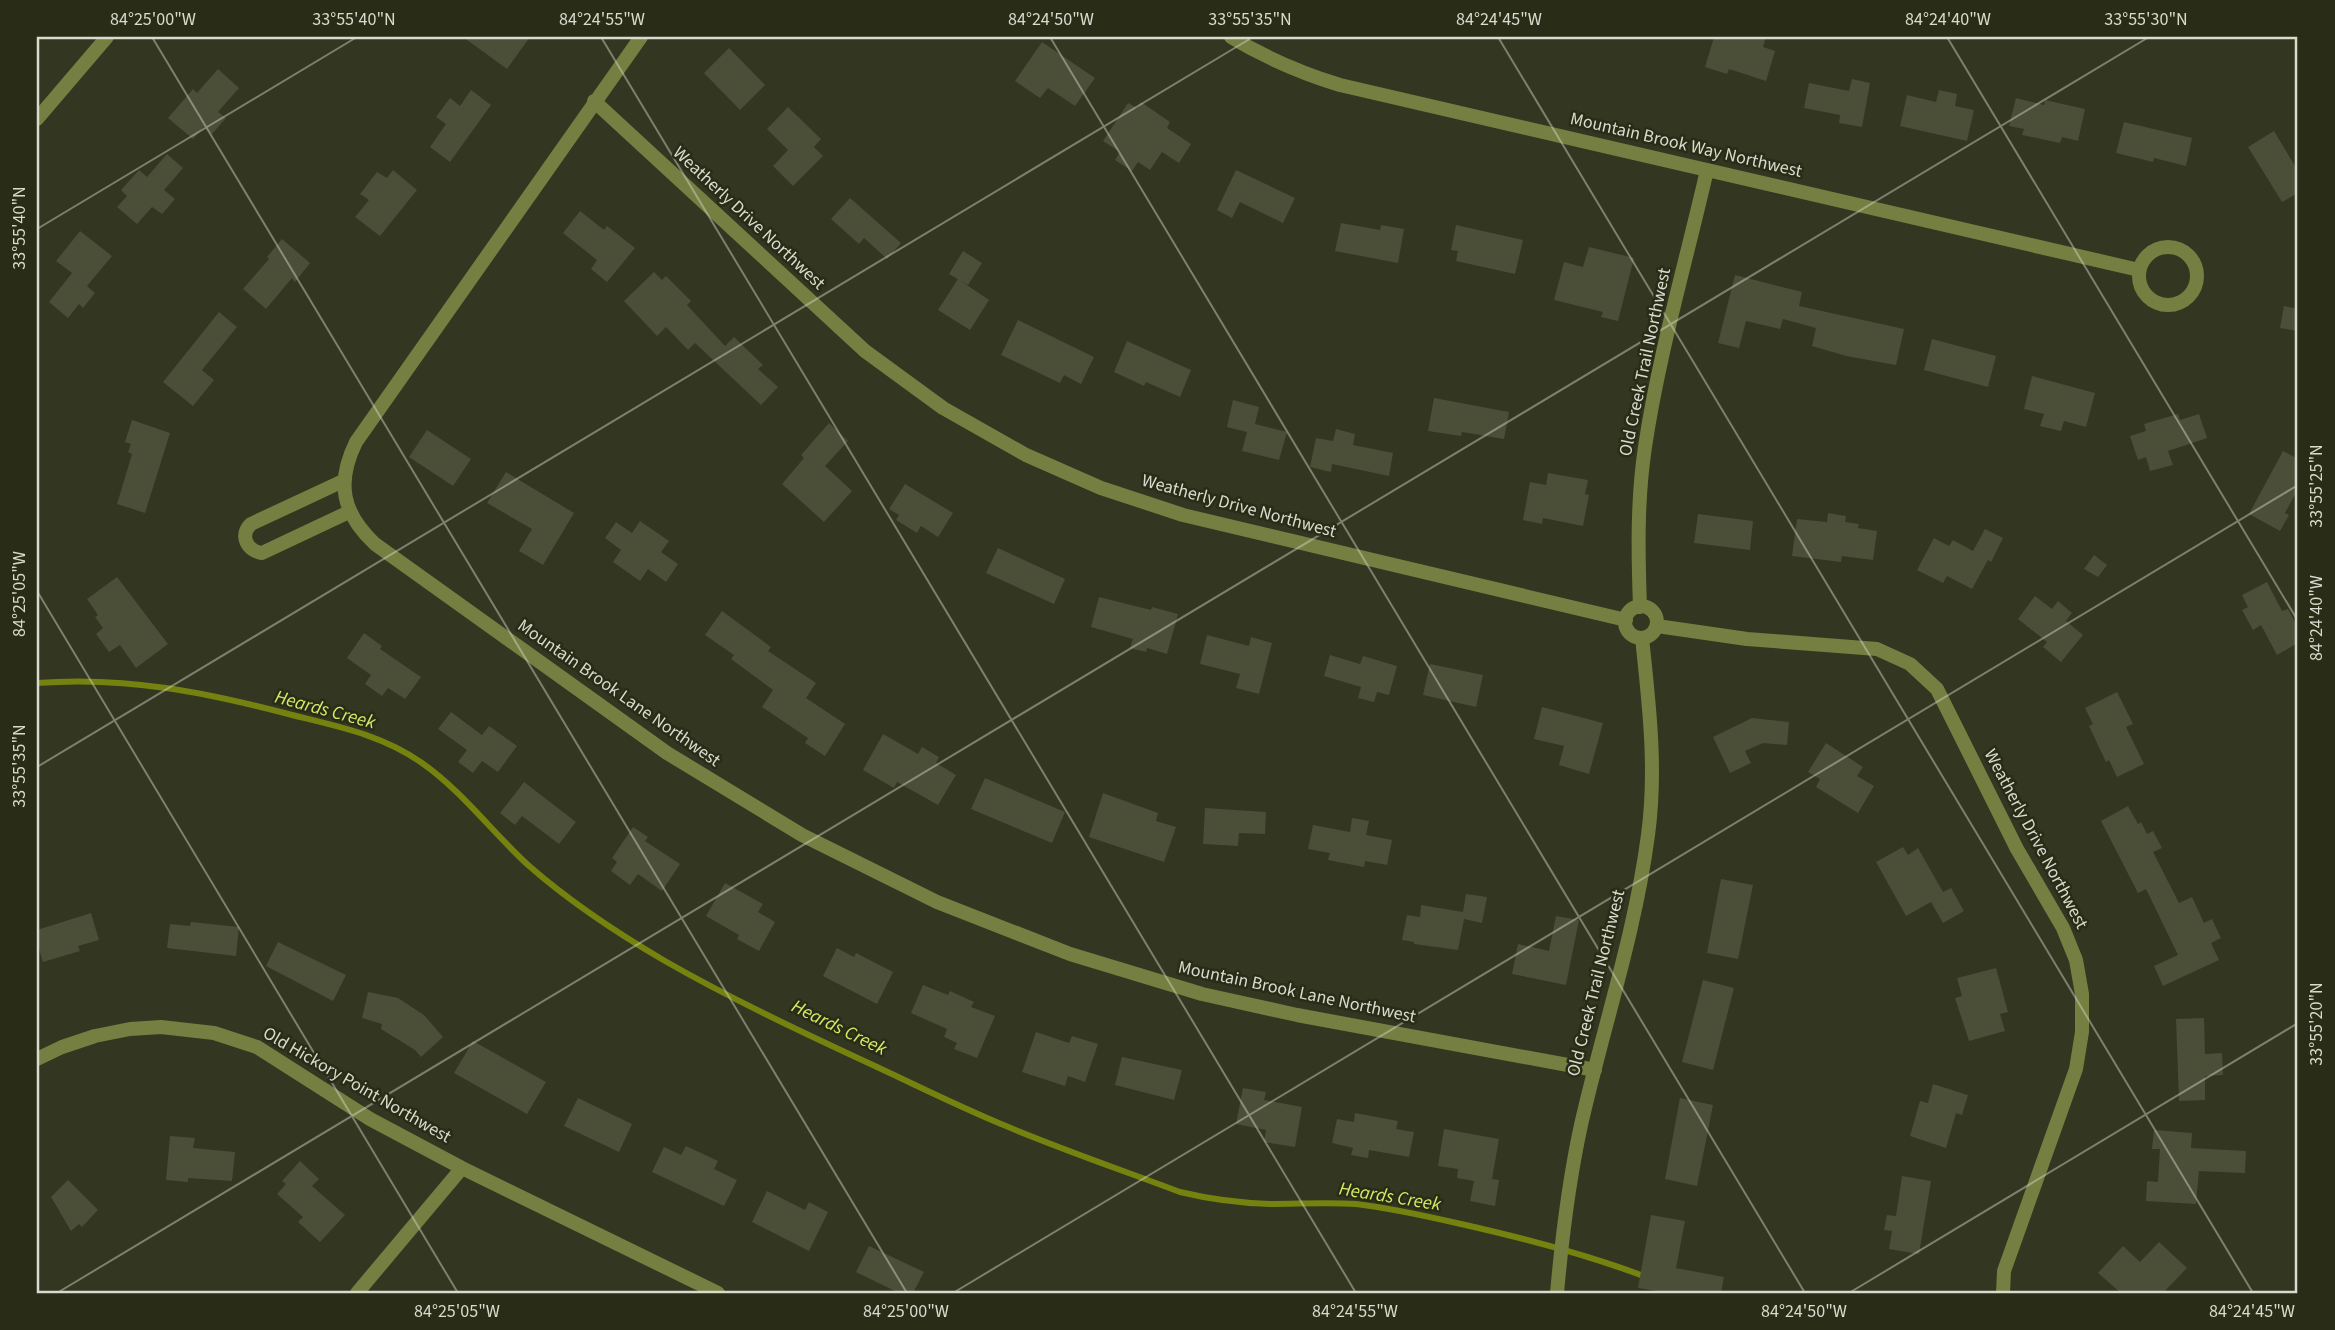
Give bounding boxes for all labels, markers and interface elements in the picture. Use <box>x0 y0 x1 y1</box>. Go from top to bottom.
text: 84°25'00"W <box>110 7 196 32</box>
text: 33°55'40"N <box>312 7 396 32</box>
text: 84°24'55"W <box>559 7 645 32</box>
text: 84°24'50"W <box>1008 7 1094 32</box>
text: 33°55'35"N <box>1208 7 1292 32</box>
text: 84°24'45"W <box>1456 7 1542 32</box>
text: 84°24'40"W <box>1905 7 1991 32</box>
text: 33°55'30"N <box>2104 7 2188 32</box>
street label: Mountain Brook Way Northwest <box>1568 106 1804 184</box>
street label: Weatherly Drive Northwest <box>667 140 831 296</box>
text: 33°55'40"N <box>7 186 32 270</box>
street label: Old Creek Trail Northwest <box>1613 266 1677 458</box>
text: 33°55'25"N <box>2304 444 2329 528</box>
street label: Weatherly Drive Northwest <box>1139 468 1339 544</box>
text: 84°25'05"W <box>7 551 32 637</box>
text: 84°24'40"W <box>2304 575 2329 661</box>
street label: Mountain Brook Lane Northwest <box>512 613 726 773</box>
water label: Heards Creek <box>272 684 379 737</box>
text: 33°55'35"N <box>7 724 32 808</box>
street label: Weatherly Drive Northwest <box>1978 745 2094 933</box>
street label: Old Creek Trail Northwest <box>1561 887 1631 1079</box>
street label: Mountain Brook Lane Northwest <box>1176 955 1418 1029</box>
text: 33°55'20"N <box>2304 982 2329 1066</box>
water label: Heards Creek <box>787 993 892 1063</box>
street label: Old Hickory Point Northwest <box>258 1021 456 1149</box>
water label: Heards Creek <box>1337 1176 1444 1219</box>
text: 84°25'05"W <box>414 1299 500 1324</box>
text: 84°25'00"W <box>863 1299 949 1324</box>
text: 84°24'55"W <box>1312 1299 1398 1324</box>
text: 84°24'50"W <box>1761 1299 1847 1324</box>
text: 84°24'45"W <box>2209 1299 2295 1324</box>

